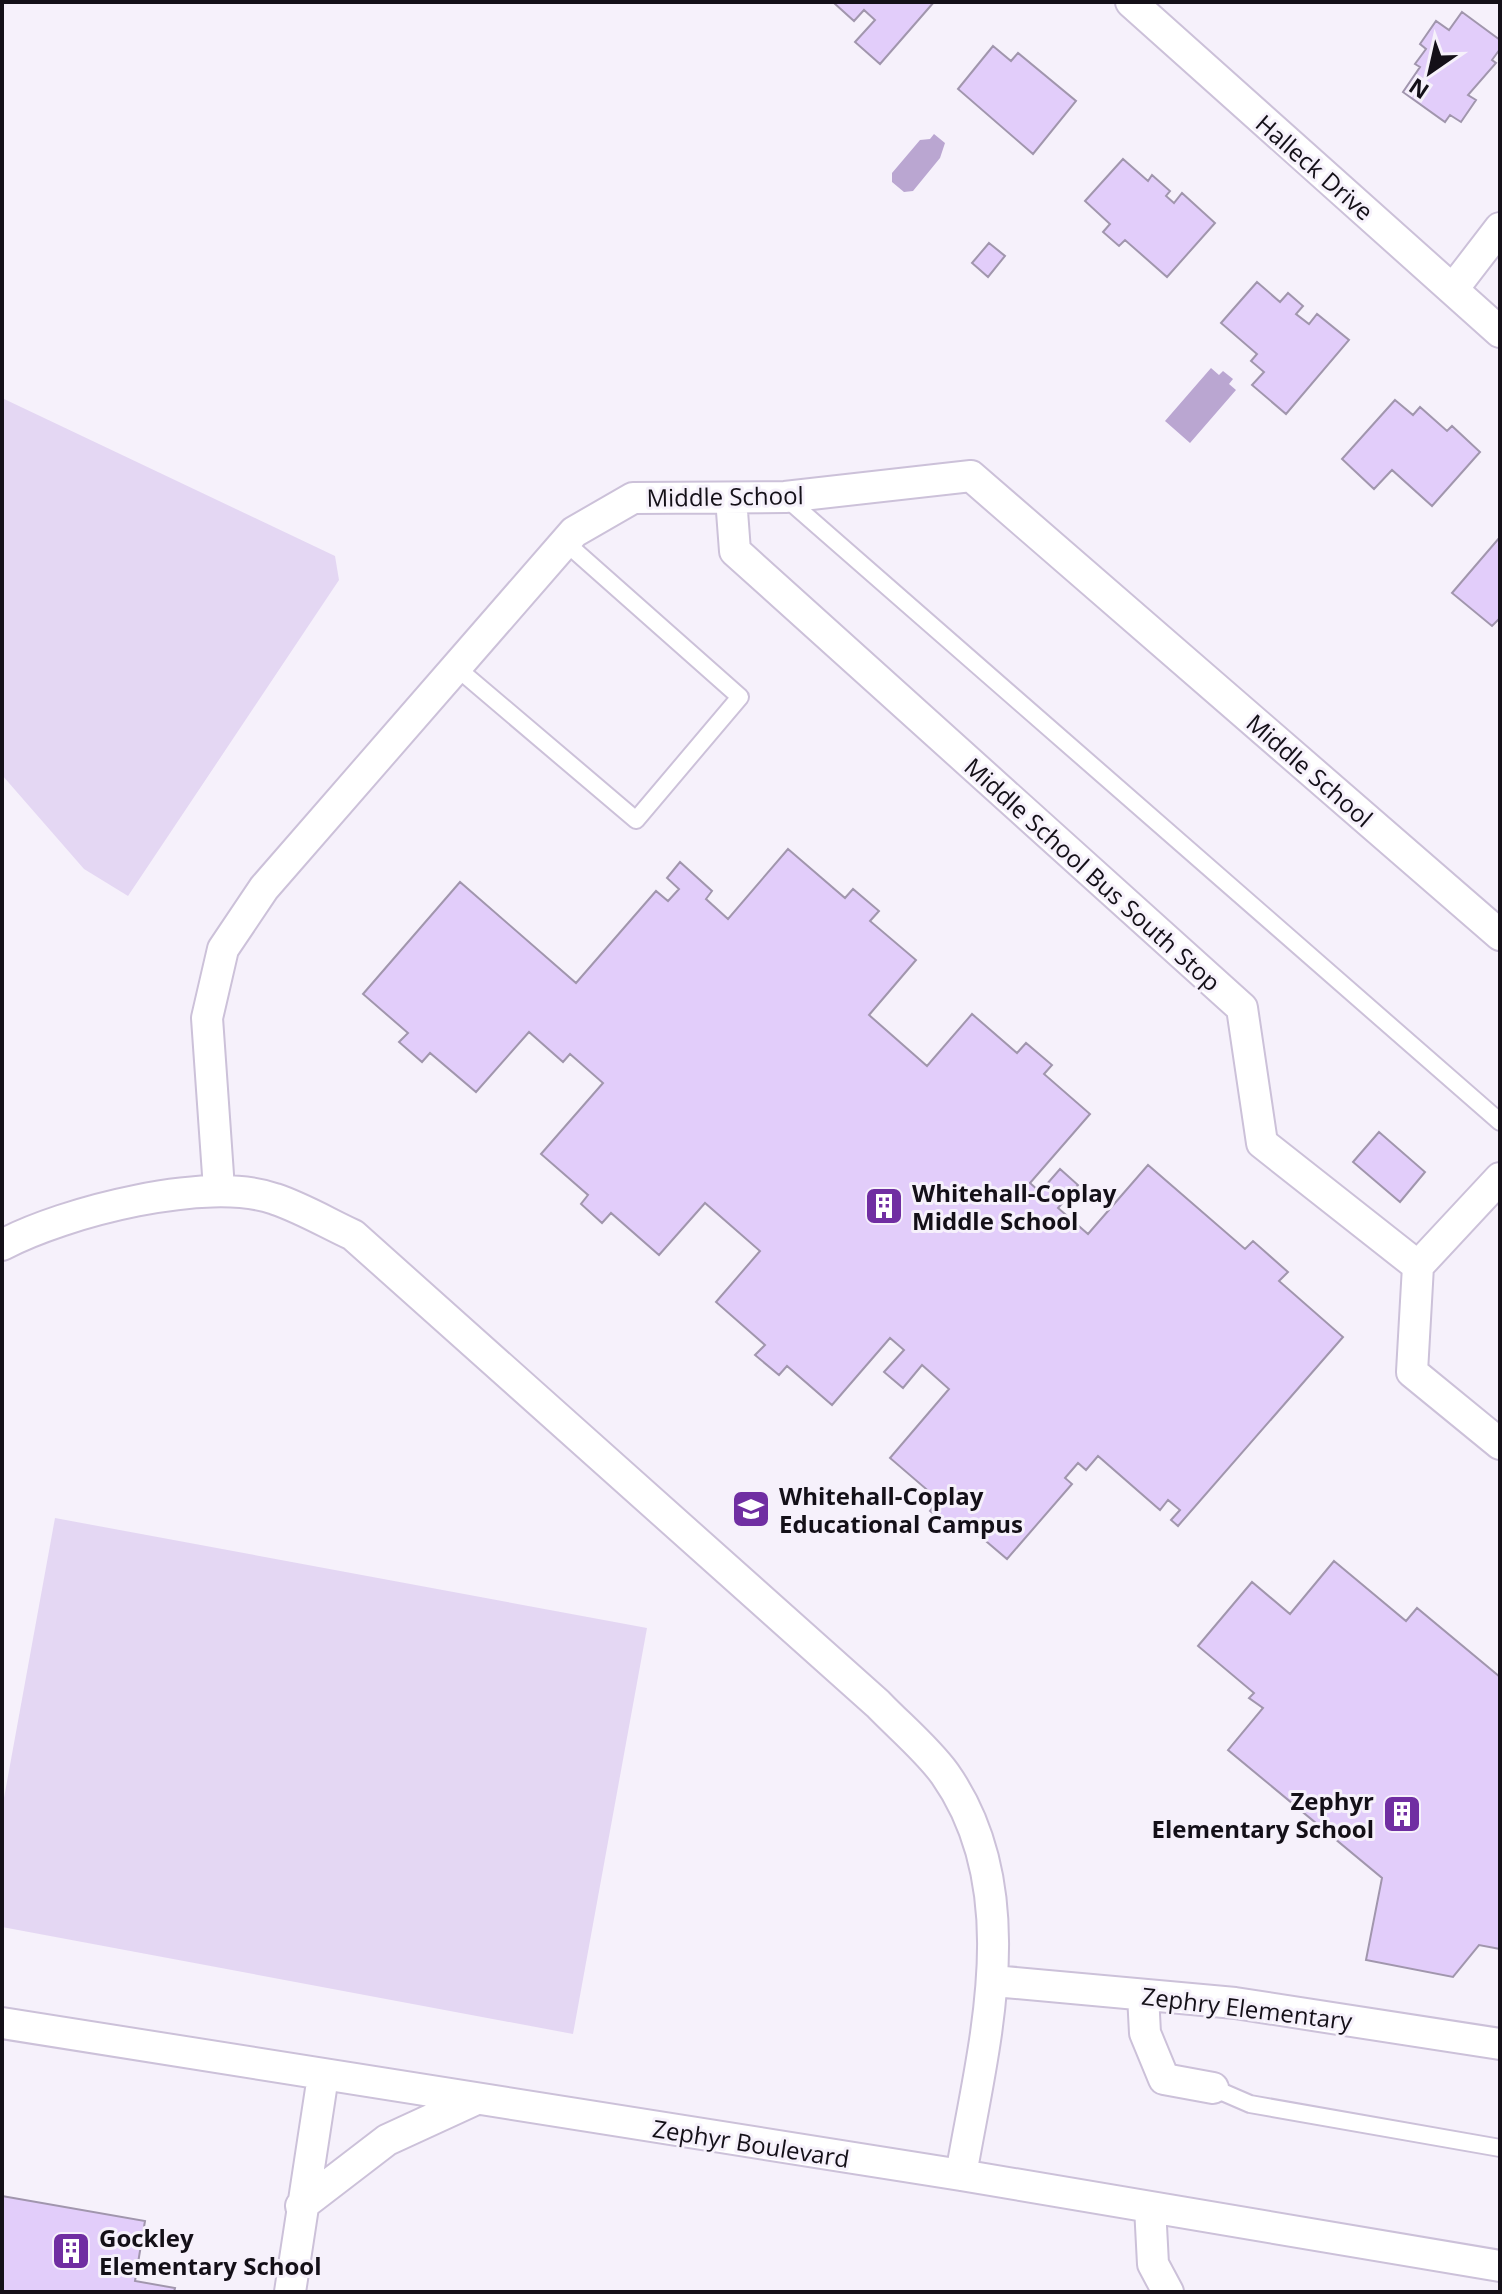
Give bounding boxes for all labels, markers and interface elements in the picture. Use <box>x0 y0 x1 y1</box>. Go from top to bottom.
north arrow <box>1390 32 1470 112</box>
text: N <box>1402 72 1434 107</box>
street label: Halleck Drive <box>1249 107 1381 227</box>
street label: Middle School <box>646 478 804 514</box>
street label: Middle School <box>1240 706 1380 834</box>
street label: Middle School Bus South Stop <box>958 750 1228 998</box>
place label: Whitehall-Coplay Middle School <box>912 1176 1117 1237</box>
building icon: Whitehall-Coplay Middle School <box>863 1185 905 1227</box>
place label: Whitehall-Coplay Educational Campus <box>779 1479 1023 1540</box>
school or university icon: Whitehall-Coplay Educational Campus <box>730 1488 772 1530</box>
place label: Zephyr Elementary School <box>1151 1784 1374 1845</box>
building icon: Zephyr Elementary School <box>1381 1793 1423 1835</box>
street label: Zephry Elementary <box>1140 1979 1355 2037</box>
street label: Zephyr Boulevard <box>650 2111 852 2175</box>
place label: Gockley Elementary School <box>99 2221 322 2282</box>
building icon: Gockley Elementary School <box>50 2230 92 2272</box>

